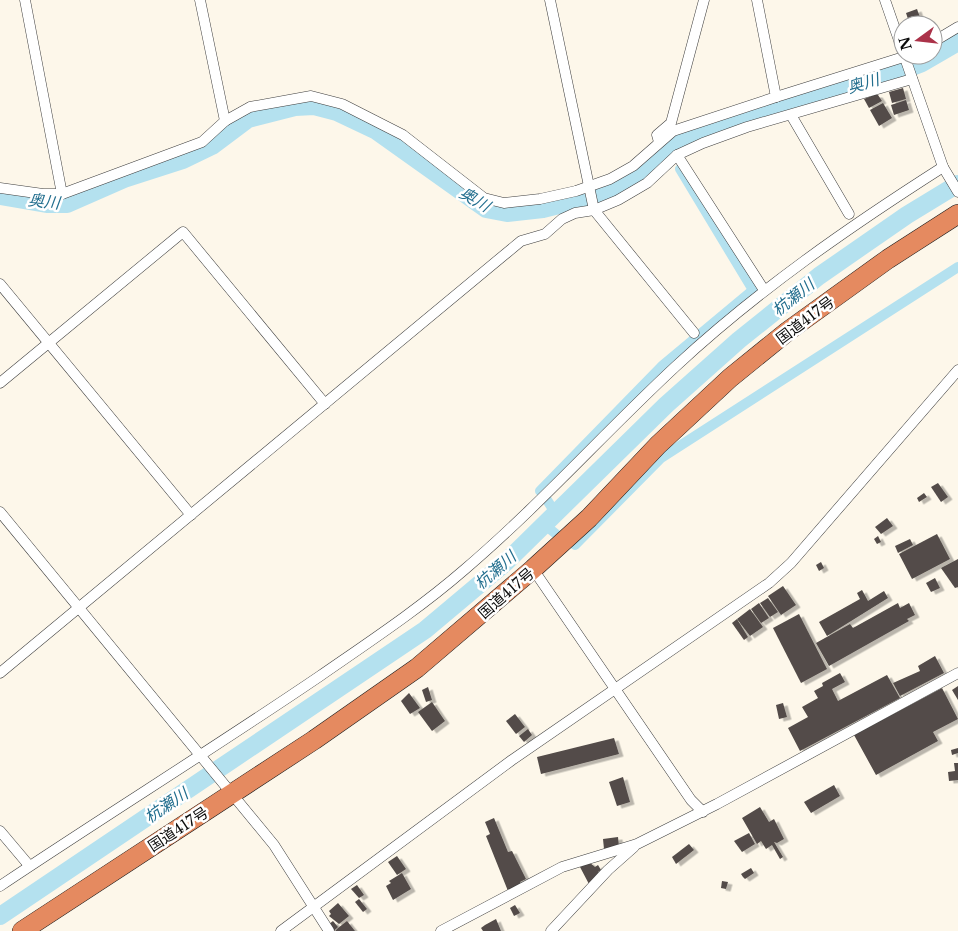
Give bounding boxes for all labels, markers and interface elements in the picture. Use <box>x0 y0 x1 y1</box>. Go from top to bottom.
north arrow <box>893 15 943 65</box>
text: N <box>895 35 916 52</box>
water label: 奥川 <box>845 68 883 97</box>
water label: 奥川 <box>456 182 496 217</box>
water label: 奥川 <box>27 189 63 213</box>
water label: 杭瀬川 <box>768 273 819 320</box>
street label: 国道417号 <box>772 292 838 348</box>
water label: 杭瀬川 <box>470 545 521 593</box>
street label: 国道417号 <box>474 564 538 622</box>
water label: 杭瀬川 <box>141 782 193 827</box>
street label: 国道417号 <box>144 803 212 855</box>

